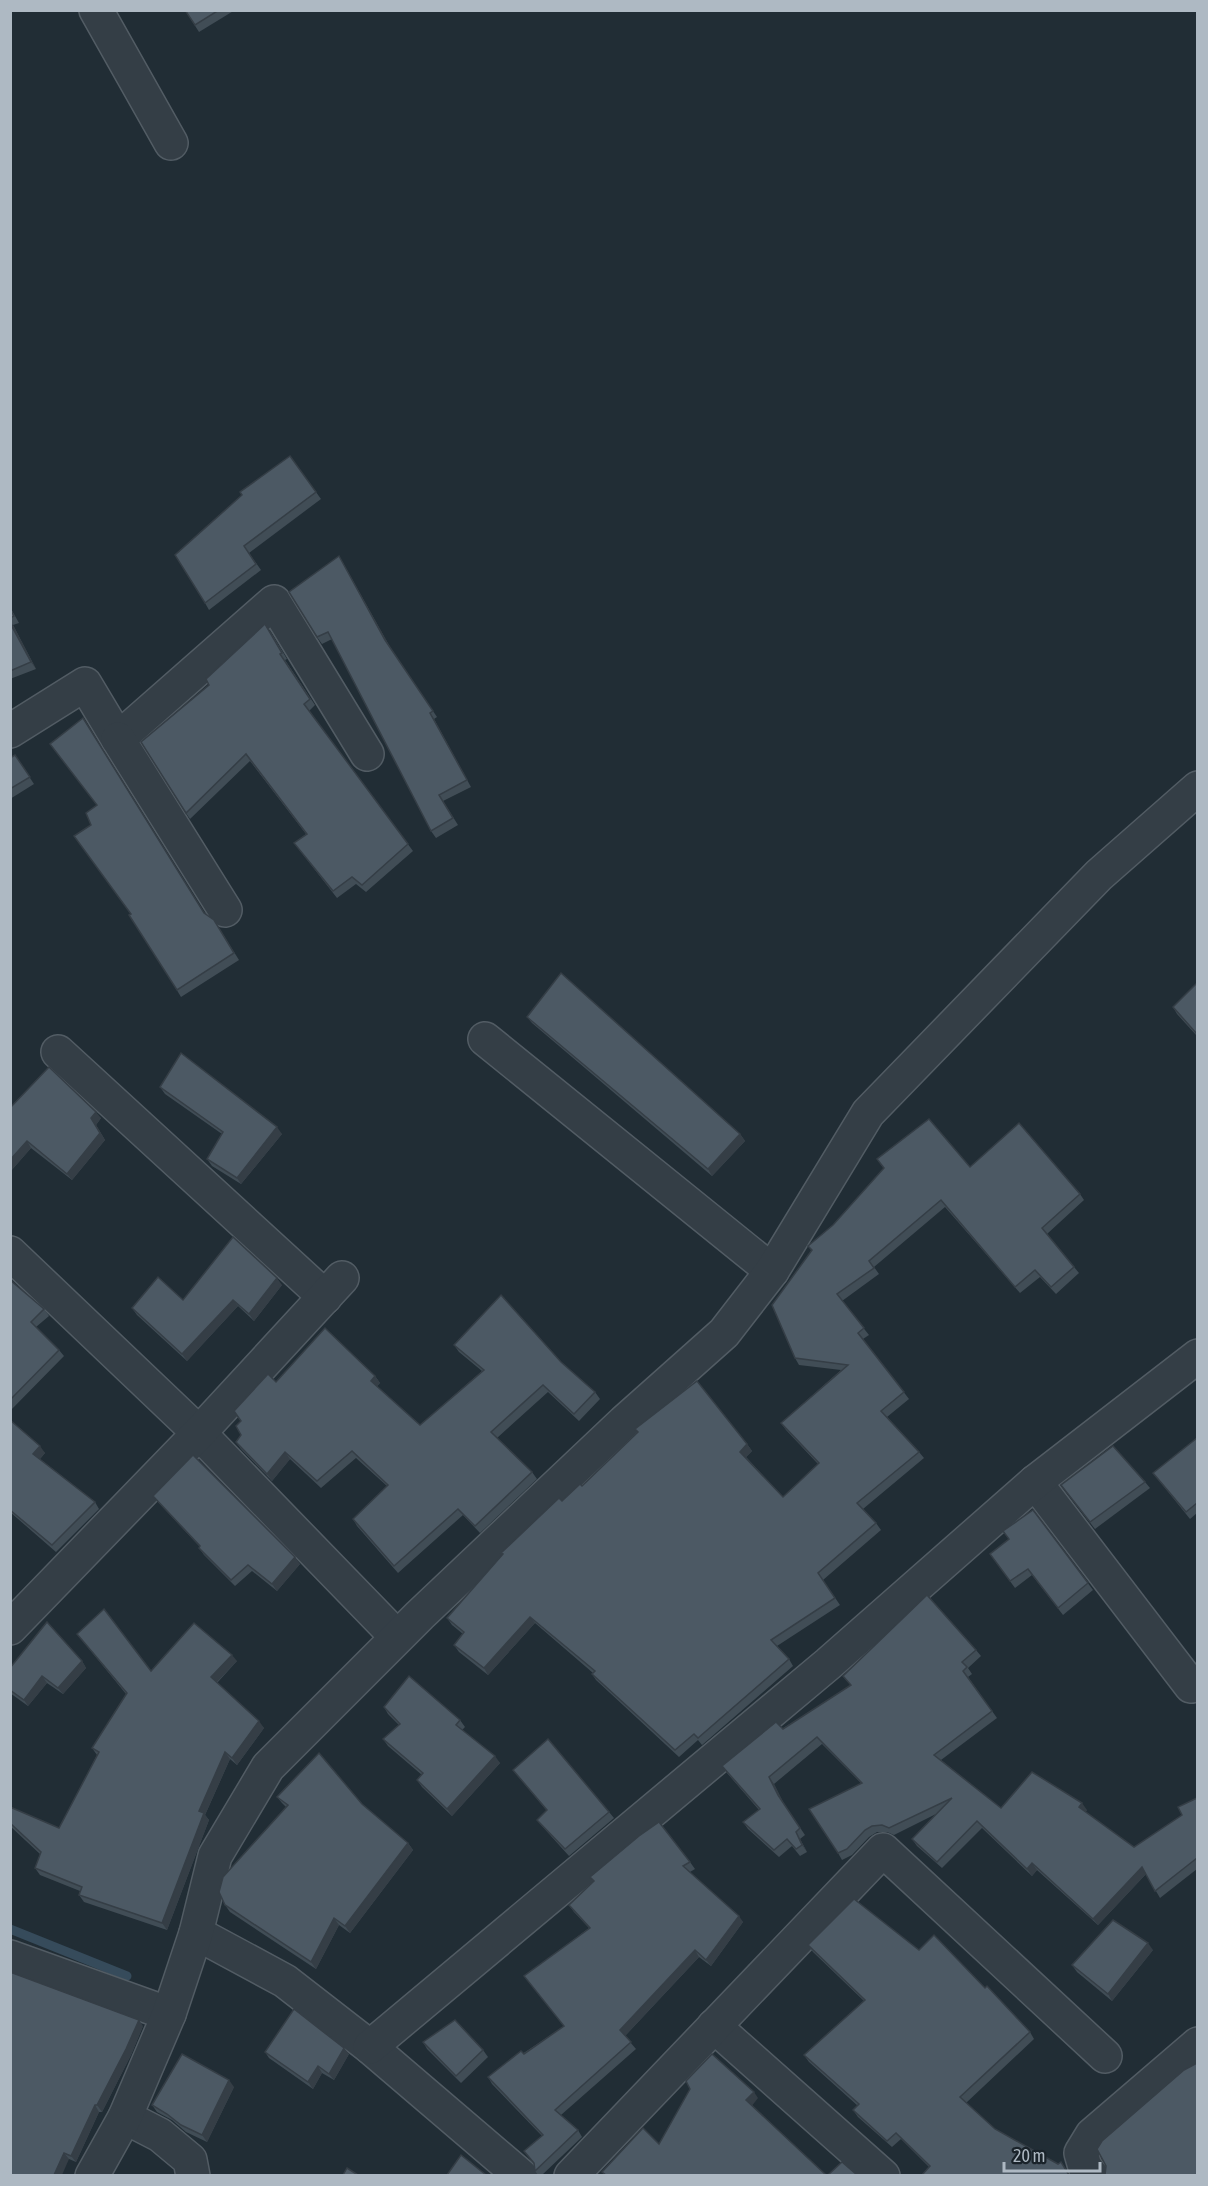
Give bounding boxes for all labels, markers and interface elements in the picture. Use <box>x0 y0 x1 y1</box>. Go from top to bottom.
scale bar <box>1004 2135 1100 2173</box>
text: 20 m <box>1013 2145 1045 2166</box>

